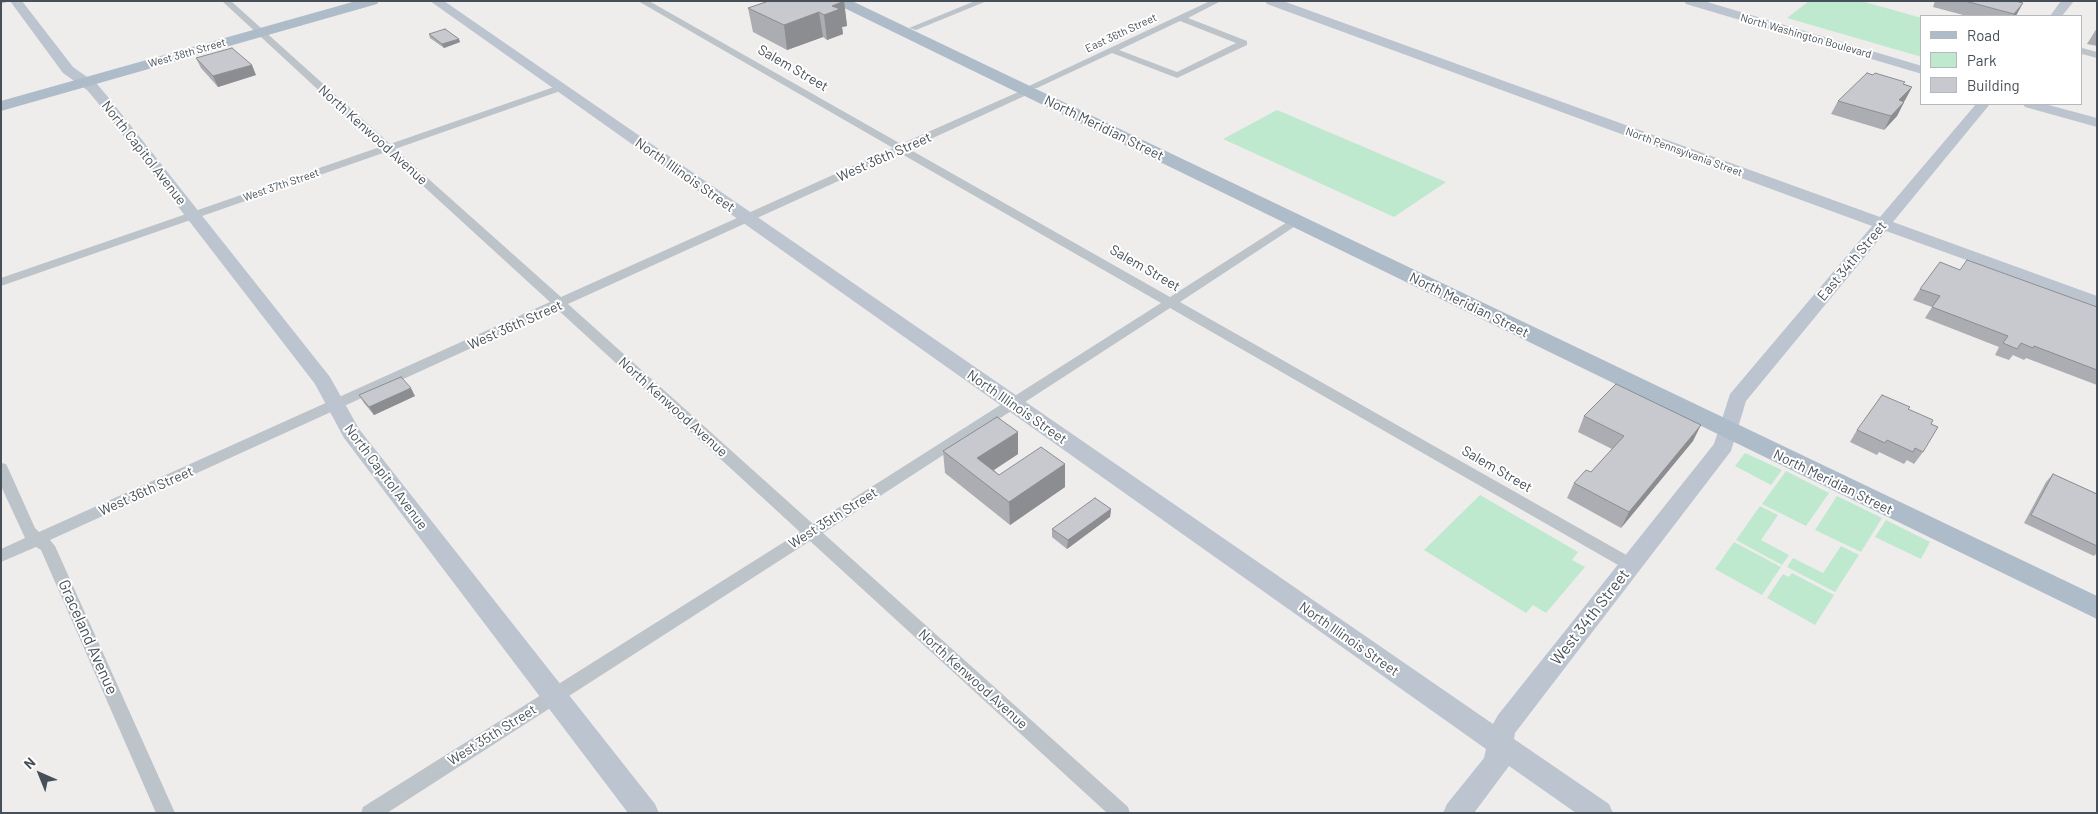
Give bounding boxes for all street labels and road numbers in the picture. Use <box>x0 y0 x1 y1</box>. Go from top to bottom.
street label: East 36th Street <box>1083 11 1159 55</box>
street label: North Washington Boulevard <box>1739 11 1873 61</box>
street label: West 38th Street <box>147 36 227 70</box>
street label: Salem Street <box>755 41 831 95</box>
street label: North Kenwood Avenue <box>315 82 431 188</box>
street label: North Meridian Street <box>1041 92 1167 164</box>
street label: North Capitol Avenue <box>98 98 190 208</box>
street label: North Pennsylvania Street <box>1624 125 1744 179</box>
street label: West 36th Street <box>834 129 934 185</box>
street label: North Illinois Street <box>632 134 738 216</box>
street label: West 37th Street <box>241 166 321 204</box>
street label: East 34th Street <box>1814 218 1890 304</box>
street label: Salem Street <box>1107 241 1183 295</box>
street label: North Meridian Street <box>1406 269 1532 341</box>
street label: West 36th Street <box>465 297 565 353</box>
street label: North Kenwood Avenue <box>615 354 731 460</box>
street label: North Illinois Street <box>964 366 1070 448</box>
street label: North Capitol Avenue <box>341 421 431 533</box>
street label: Salem Street <box>1459 442 1535 496</box>
street label: North Meridian Street <box>1770 446 1896 518</box>
street label: West 36th Street <box>96 463 196 519</box>
street label: West 35th Street <box>785 484 881 552</box>
street label: West 34th Street <box>1547 565 1633 669</box>
street label: Graceland Avenue <box>54 577 122 697</box>
street label: North Illinois Street <box>1296 598 1402 680</box>
street label: North Kenwood Avenue <box>915 626 1031 732</box>
street label: West 35th Street <box>444 701 540 769</box>

